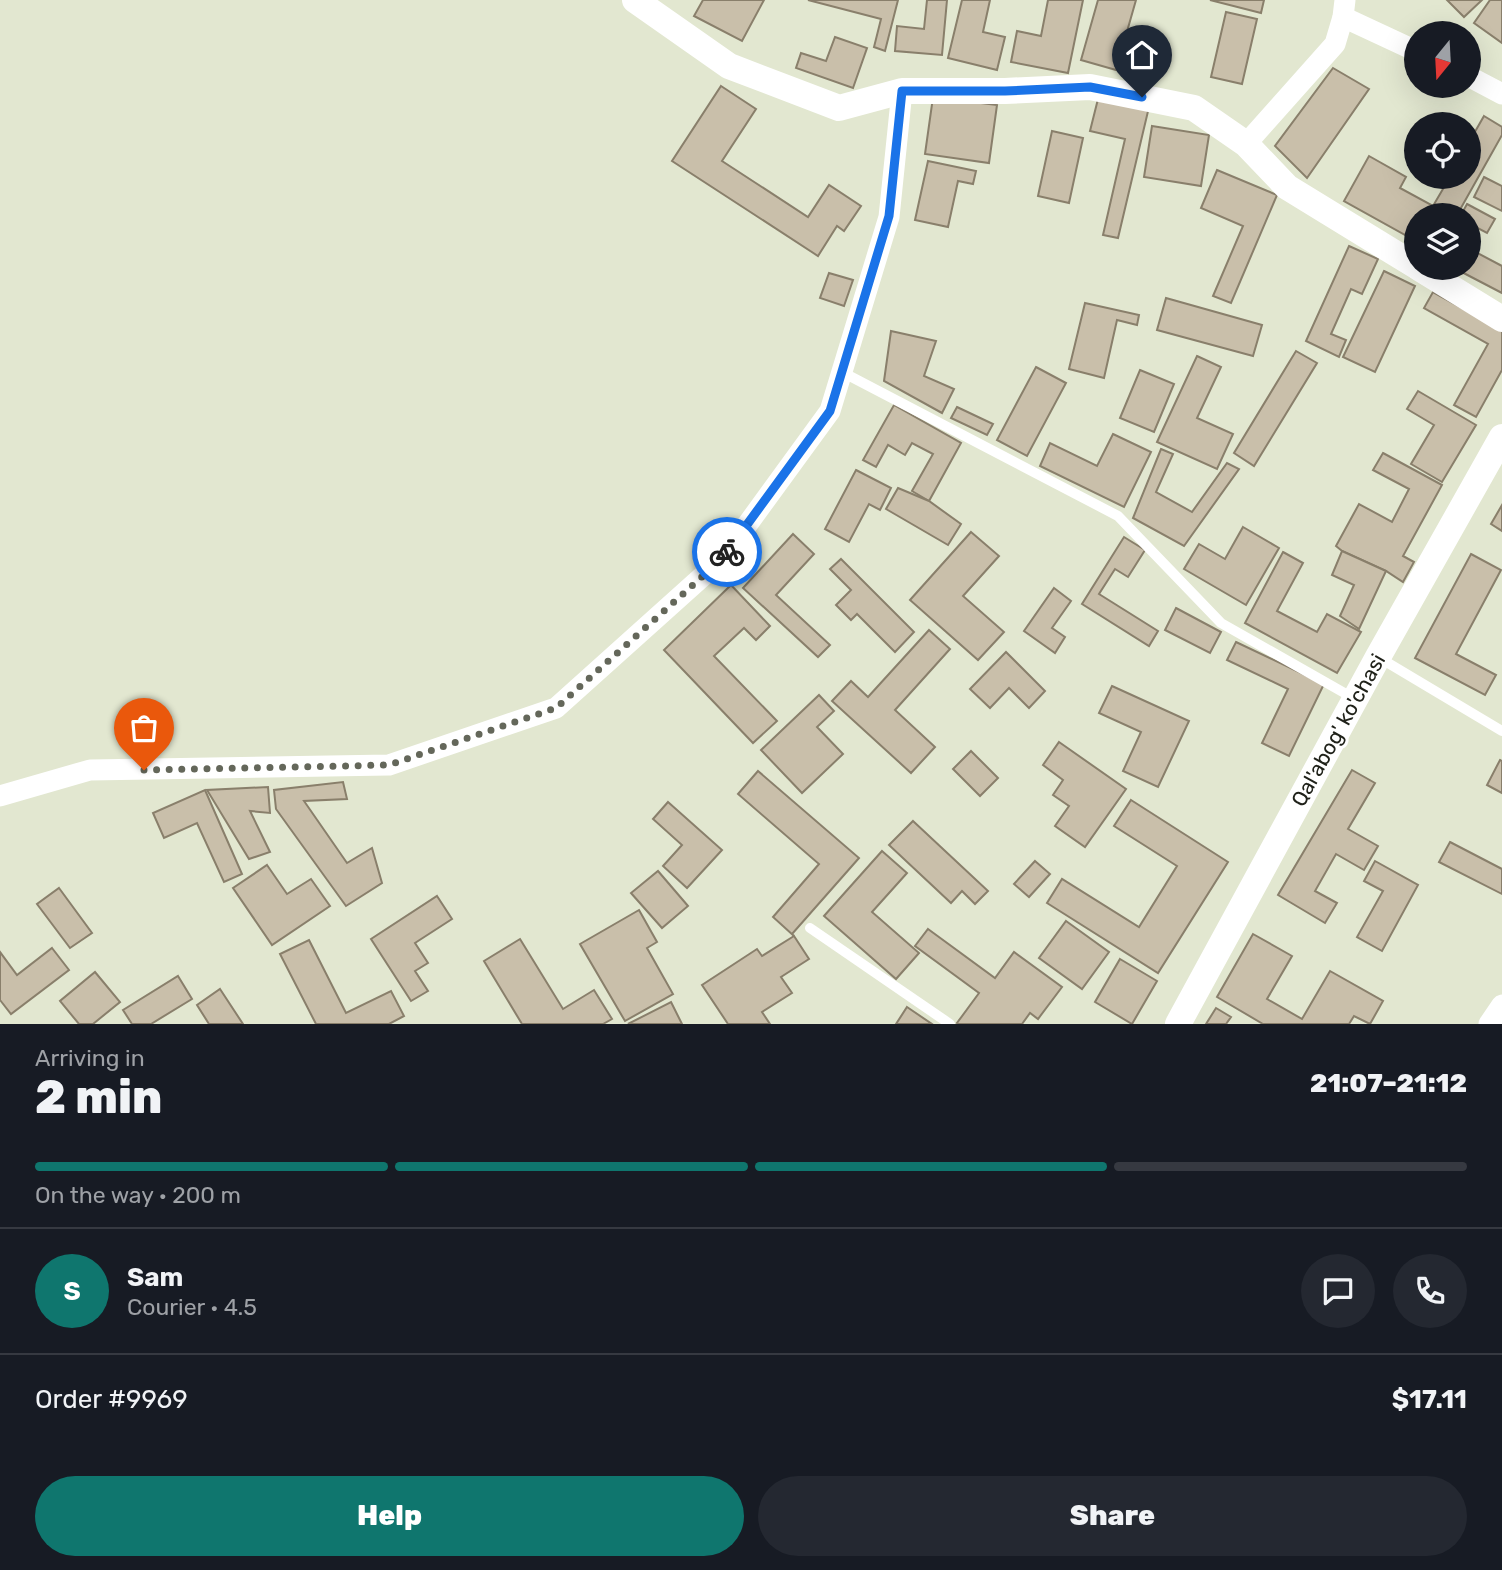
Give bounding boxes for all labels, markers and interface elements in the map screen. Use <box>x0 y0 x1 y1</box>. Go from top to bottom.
north arrow <box>1404 21 1480 98</box>
map controls <box>1404 21 1481 280</box>
pin <box>1112 25 1172 97</box>
icon: home <box>1123 36 1161 74</box>
button: locate <box>1404 112 1481 189</box>
button: layers <box>1404 203 1481 280</box>
courier <box>692 517 762 587</box>
icon: bike <box>708 533 746 571</box>
street label: Qal'abog' ko'chasi <box>1286 649 1390 811</box>
pin <box>114 698 174 770</box>
icon: bag <box>125 709 163 747</box>
text: Arriving in <box>35 1044 145 1072</box>
text: 21:07–21:12 <box>1310 1068 1467 1099</box>
text: 2 min <box>35 1070 162 1125</box>
text: On the way · 200 m <box>35 1181 241 1209</box>
button: chat <box>1301 1254 1375 1328</box>
button: phone <box>1393 1254 1467 1328</box>
text: Sam <box>127 1262 183 1293</box>
text: S <box>63 1276 81 1307</box>
text: Courier · 4.5 <box>127 1293 257 1321</box>
text: Order #9969 <box>35 1384 188 1415</box>
text: $17.11 <box>1392 1384 1467 1415</box>
button: Help <box>35 1476 744 1556</box>
button: Share <box>758 1476 1467 1556</box>

